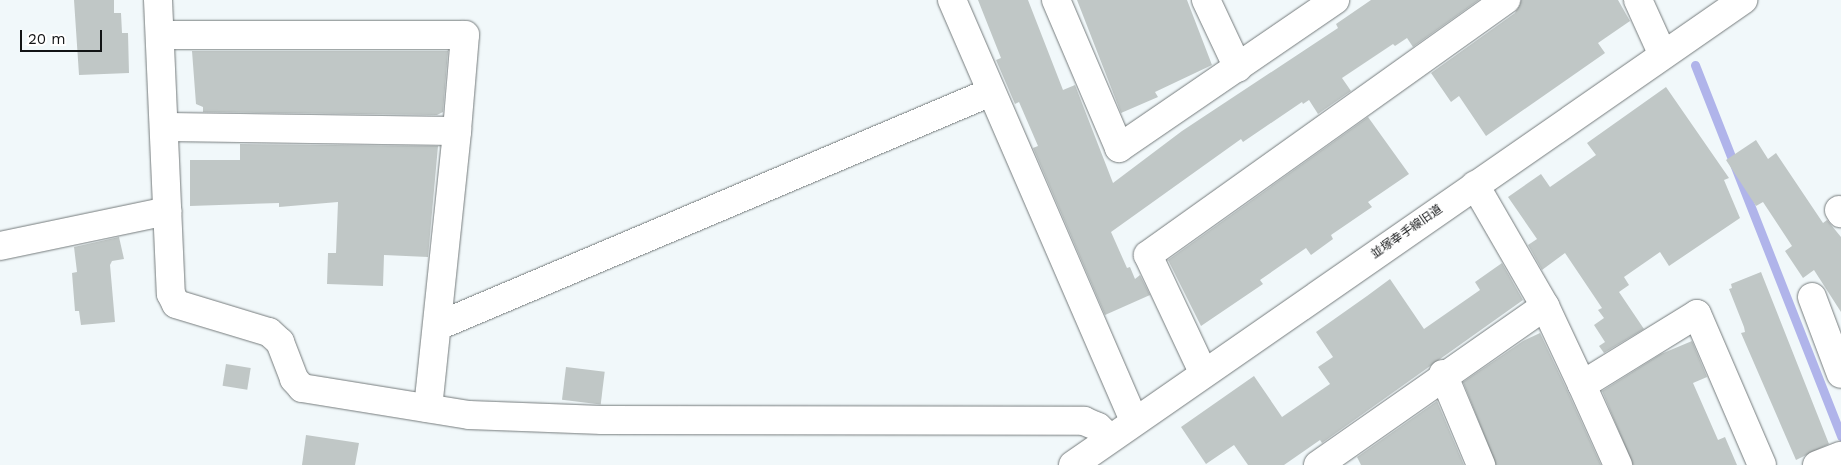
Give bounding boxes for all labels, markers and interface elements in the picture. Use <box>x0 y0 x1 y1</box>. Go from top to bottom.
scale bar <box>22 20 105 52</box>
text: 20 m <box>28 30 66 48</box>
street label: 並塚幸手線旧道 <box>1368 202 1446 262</box>

